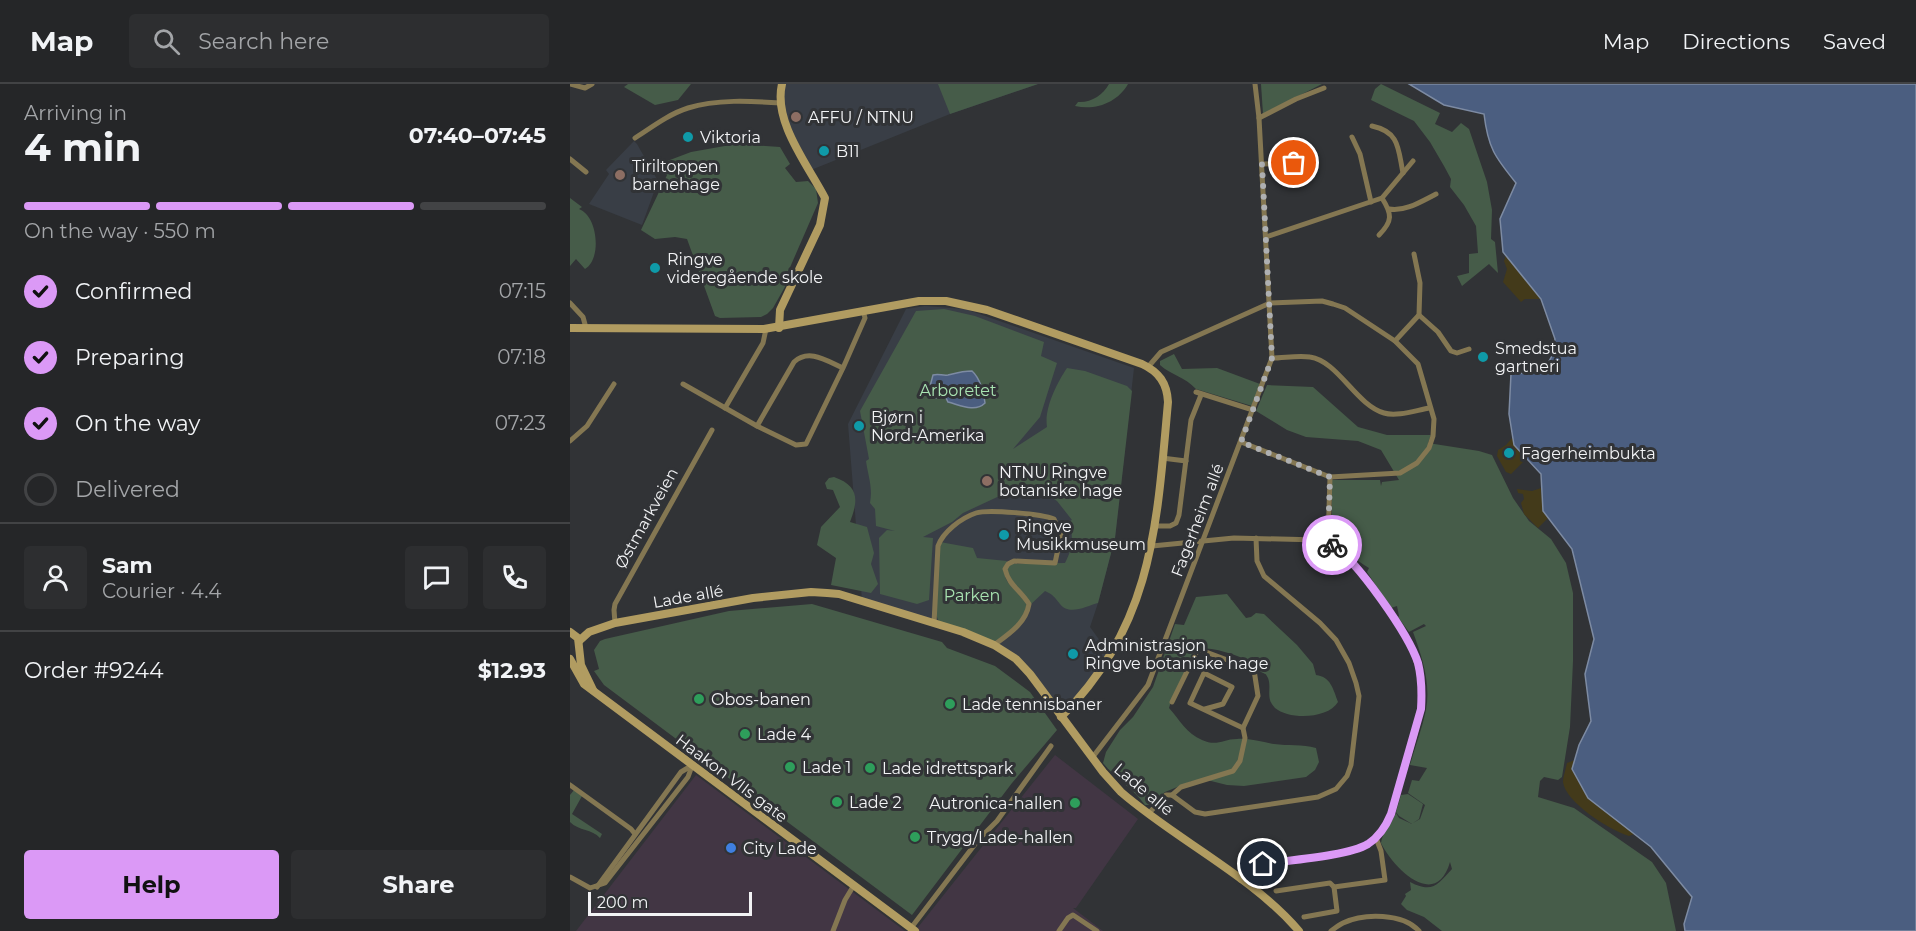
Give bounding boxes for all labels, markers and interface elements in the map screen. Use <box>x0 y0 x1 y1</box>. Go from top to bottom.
search box <box>129 14 549 68</box>
text: Map <box>30 24 93 58</box>
icon: search <box>150 25 183 58</box>
text: Search here <box>198 28 329 55</box>
text: Map <box>1603 29 1649 54</box>
text: Directions <box>1682 29 1790 54</box>
text: Saved <box>1823 29 1886 54</box>
text: Arriving in <box>24 101 127 125</box>
place label: AFFU / NTNU <box>808 108 914 127</box>
marker: AFFU / NTNU <box>789 110 803 124</box>
text: 07:40–07:45 <box>409 122 546 149</box>
text: 4 min <box>24 123 142 171</box>
place label: Viktoria <box>700 128 761 147</box>
marker: Viktoria <box>681 130 695 144</box>
pin <box>1268 137 1319 188</box>
place label: B11 <box>836 142 860 161</box>
marker: B11 <box>817 144 831 158</box>
icon: bag <box>1277 146 1310 179</box>
place label: Tiriltoppen barnehage <box>632 157 720 194</box>
marker: Tiriltoppen barnehage <box>613 168 627 182</box>
text: On the way · 550 m <box>24 219 216 243</box>
place label: Ringve videregående skole <box>667 250 823 287</box>
marker: Ringve videregående skole <box>648 261 662 275</box>
icon: check <box>24 275 57 308</box>
text: Confirmed <box>75 278 192 305</box>
text: 07:15 <box>499 279 546 303</box>
place label: Smedstua gartneri <box>1495 339 1577 376</box>
icon: check <box>24 341 57 374</box>
text: Preparing <box>75 344 184 371</box>
text: 07:18 <box>497 345 546 369</box>
marker: Smedstua gartneri <box>1476 350 1490 364</box>
park label: Arboretet <box>920 381 997 400</box>
icon: check <box>24 407 57 440</box>
place label: Bjørn i Nord-Amerika <box>871 408 985 445</box>
text: On the way <box>75 410 200 437</box>
text: 07:23 <box>495 411 546 435</box>
marker: Bjørn i Nord-Amerika <box>852 419 866 433</box>
place label: Fagerheimbukta <box>1521 444 1656 463</box>
marker: Fagerheimbukta <box>1502 446 1516 460</box>
street label: Fagerheim allé <box>1167 461 1228 580</box>
place label: NTNU Ringve botaniske hage <box>999 463 1122 500</box>
street label: Østmarkveien <box>611 464 682 572</box>
marker: NTNU Ringve botaniske hage <box>980 474 994 488</box>
text: Delivered <box>75 476 180 503</box>
courier <box>1302 515 1362 575</box>
place label: Ringve Musikkmuseum <box>1016 517 1146 554</box>
marker: Ringve Musikkmuseum <box>997 528 1011 542</box>
icon: bike <box>1316 529 1349 562</box>
button: person <box>24 546 87 609</box>
button: chat <box>405 546 468 609</box>
button: phone <box>483 546 546 609</box>
text: Sam <box>102 552 153 579</box>
text: Courier · 4.4 <box>102 579 221 603</box>
street label: Lade allé <box>651 581 725 612</box>
park label: Parken <box>944 586 1000 605</box>
place label: Administrasjon Ringve botaniske hage <box>1085 636 1268 673</box>
marker: Administrasjon Ringve botaniske hage <box>1066 647 1080 661</box>
text: Order #9244 <box>24 657 164 684</box>
text: $12.93 <box>478 657 546 684</box>
place label: Obos-banen <box>711 690 811 709</box>
marker: Obos-banen <box>692 692 706 706</box>
place label: Lade tennisbaner <box>962 695 1102 714</box>
marker: Lade tennisbaner <box>943 697 957 711</box>
place label: Lade 4 <box>757 725 812 744</box>
marker: Lade 4 <box>738 727 752 741</box>
street label: Haakon VIIs gate <box>672 730 791 827</box>
place label: Lade 1 <box>802 758 851 777</box>
place label: Lade idrettspark <box>882 759 1014 778</box>
street label: Lade allé <box>1110 759 1177 820</box>
marker: Lade 1 <box>783 760 797 774</box>
marker: Lade idrettspark <box>863 761 877 775</box>
place label: Lade 2 <box>849 793 902 812</box>
place label: Autronica-hallen <box>929 794 1063 813</box>
marker: Lade 2 <box>830 795 844 809</box>
marker: Autronica-hallen <box>1068 796 1082 810</box>
place label: Trygg/Lade-hallen <box>927 828 1073 847</box>
marker: Trygg/Lade-hallen <box>908 830 922 844</box>
pin <box>1237 838 1288 889</box>
place label: City Lade <box>743 839 817 858</box>
marker: City Lade <box>724 841 738 855</box>
icon: home <box>1246 847 1279 880</box>
button: Help <box>24 850 279 919</box>
button: Share <box>291 850 546 919</box>
scale bar <box>588 889 752 916</box>
text: 200 m <box>597 893 648 912</box>

